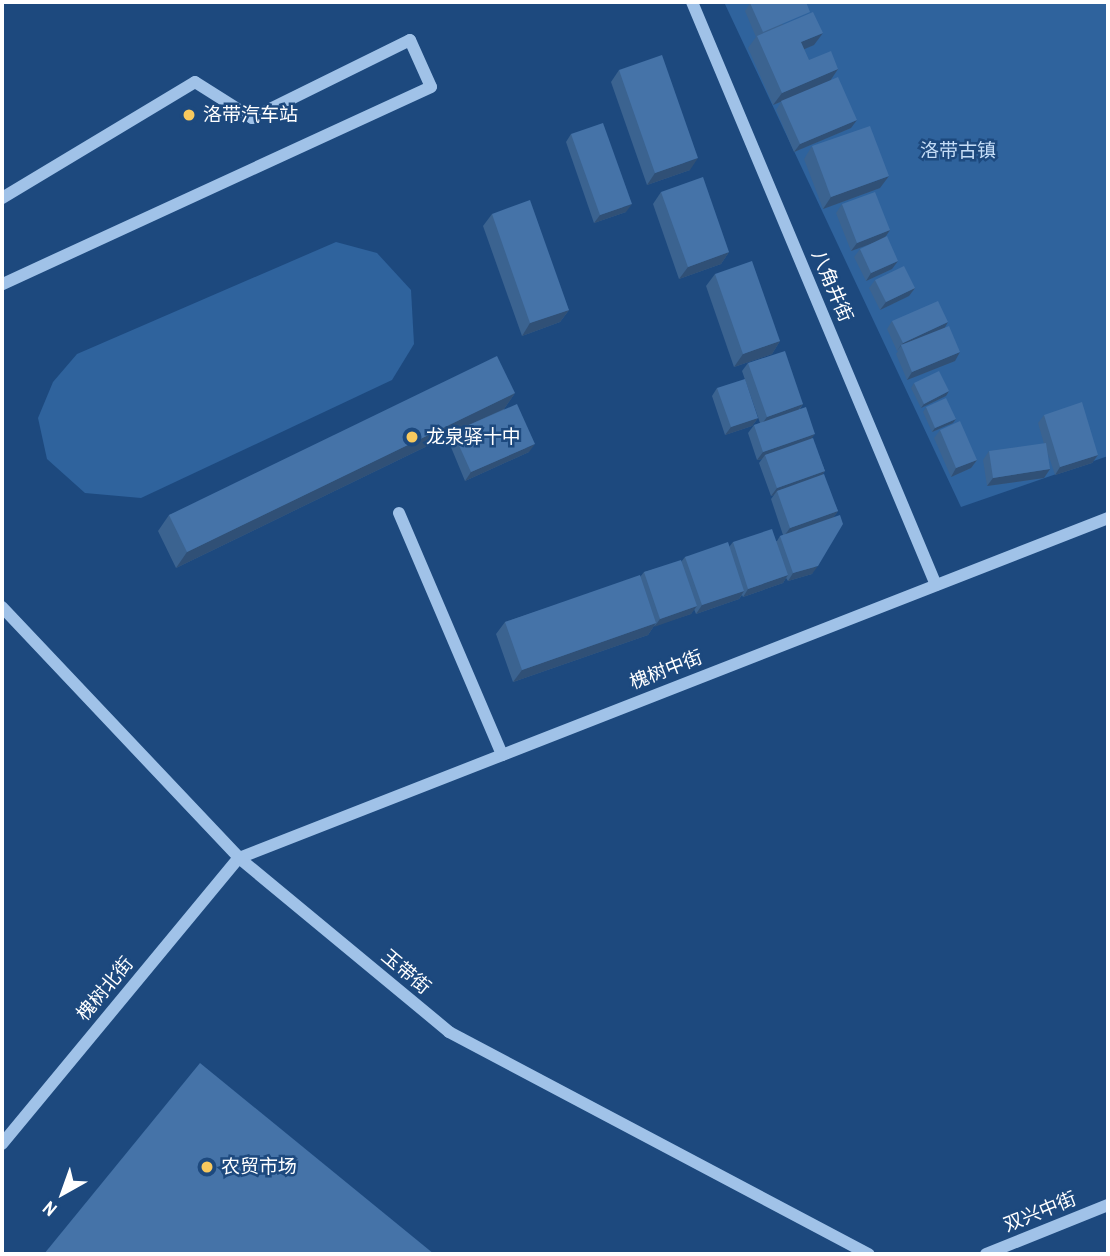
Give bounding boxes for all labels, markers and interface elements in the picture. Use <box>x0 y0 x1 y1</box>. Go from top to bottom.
place label: 洛带汽车站 <box>203 104 298 126</box>
marker: 洛带汽车站 <box>181 107 197 123</box>
park label: 洛带古镇 <box>920 140 996 162</box>
street label: 八角井街 <box>807 247 857 325</box>
place label: 龙泉驿十中 <box>426 426 521 448</box>
marker: 龙泉驿十中 <box>404 429 420 445</box>
street label: 槐树中街 <box>626 646 706 694</box>
street label: 玉带街 <box>377 945 435 999</box>
street label: 槐树北街 <box>72 953 138 1025</box>
place label: 农贸市场 <box>221 1156 297 1178</box>
north arrow <box>28 1158 98 1228</box>
marker: 农贸市场 <box>199 1159 215 1175</box>
street label: 双兴中街 <box>1000 1187 1080 1237</box>
text: N <box>37 1196 62 1223</box>

